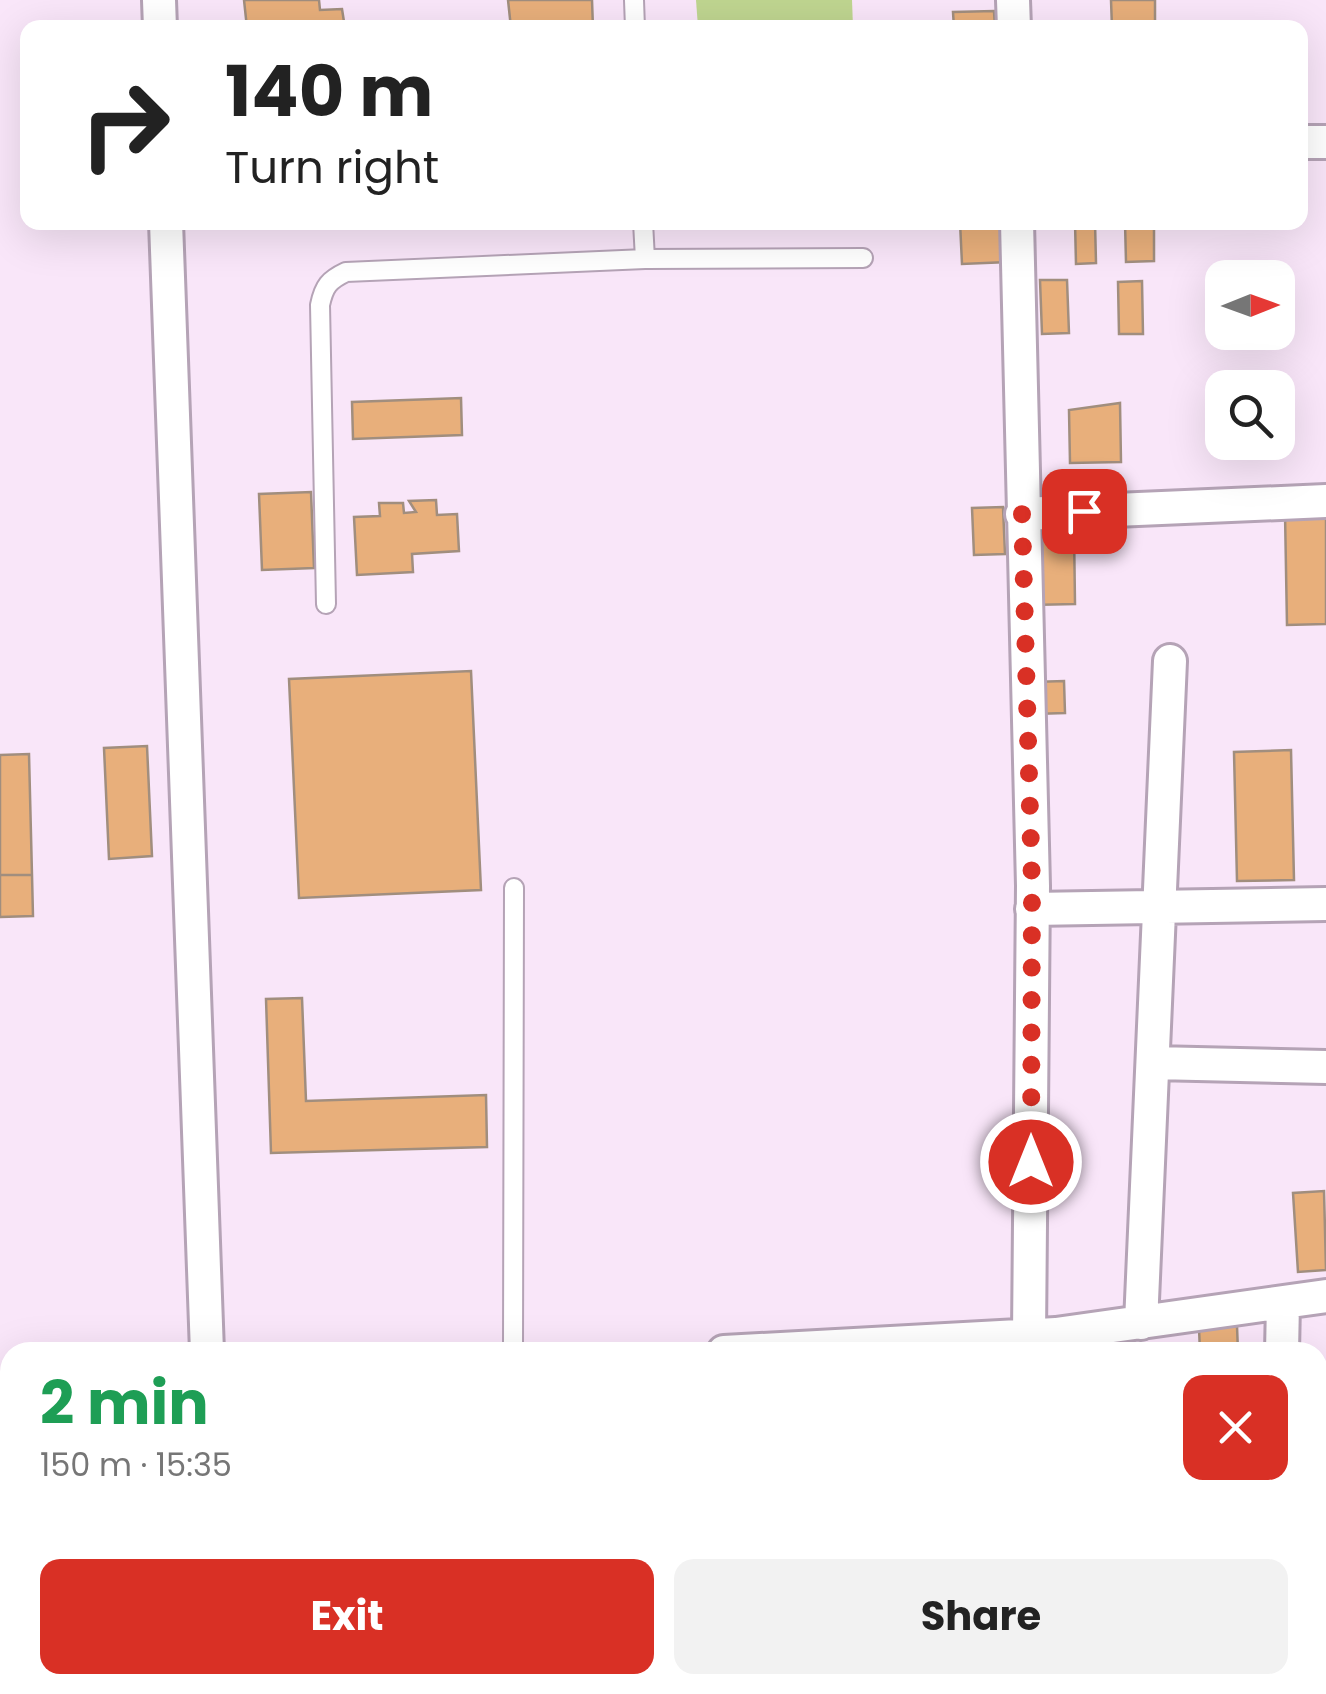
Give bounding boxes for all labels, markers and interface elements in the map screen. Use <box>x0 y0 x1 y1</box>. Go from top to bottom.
text: 140 m <box>225 42 433 141</box>
icon: right <box>60 60 190 190</box>
text: Turn right <box>225 136 439 199</box>
north arrow <box>1205 260 1295 350</box>
map controls <box>1205 260 1295 460</box>
button: search <box>1205 370 1295 460</box>
pin <box>1042 469 1127 554</box>
icon: arrive <box>1057 484 1112 539</box>
position arrow <box>979 1110 1083 1214</box>
text: 2 min <box>40 1361 209 1445</box>
button: close <box>1183 1375 1288 1480</box>
text: 150 m · 15:35 <box>40 1442 232 1487</box>
button: Exit <box>40 1559 654 1674</box>
button: Share <box>674 1559 1288 1674</box>

